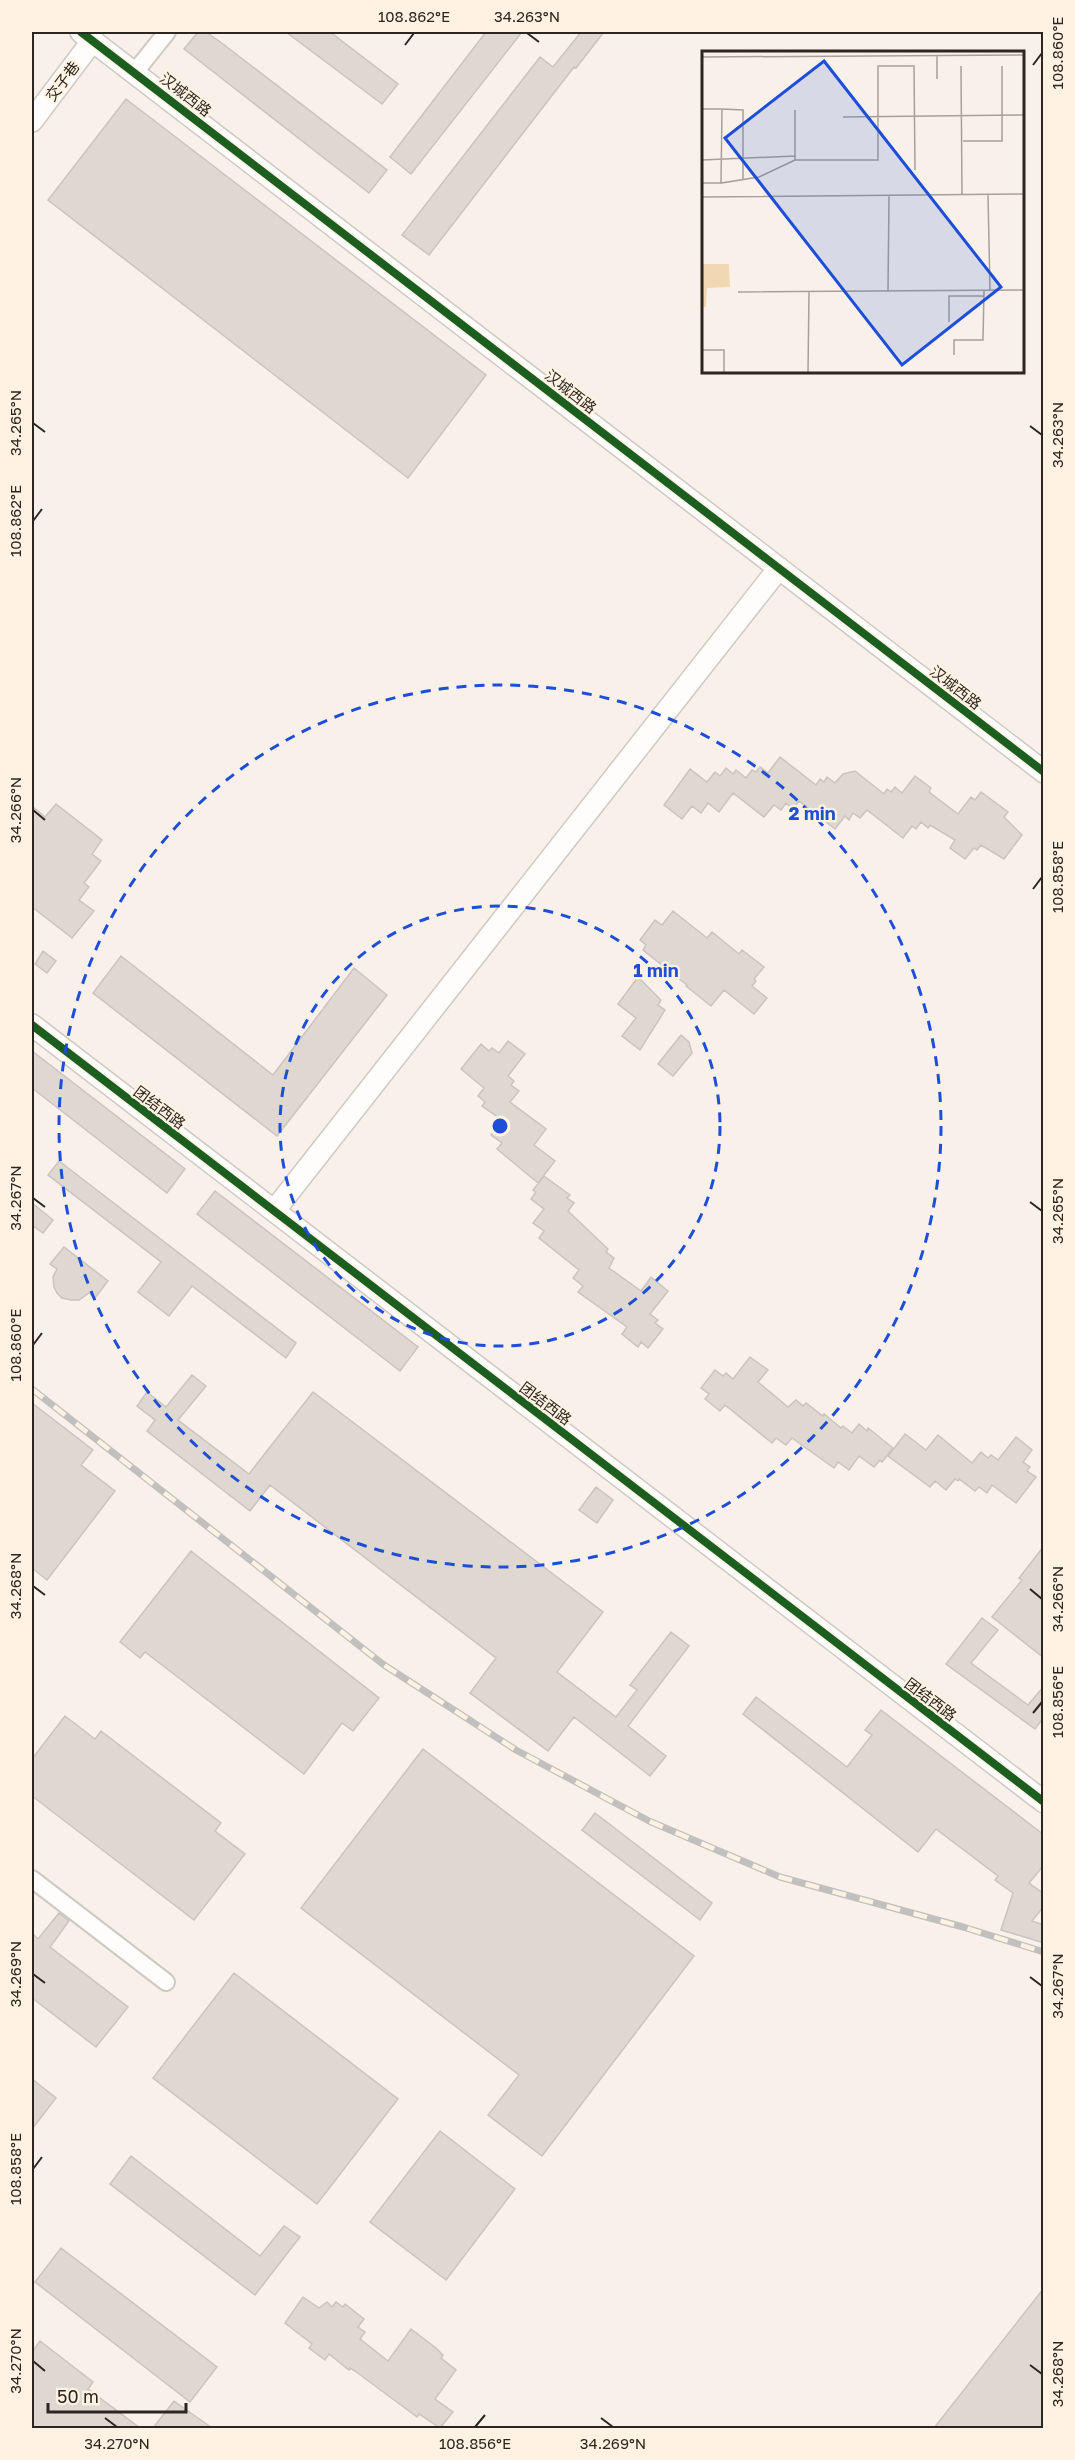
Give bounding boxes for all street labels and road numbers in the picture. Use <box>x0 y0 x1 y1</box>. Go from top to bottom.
street label: 交子巷 <box>41 58 83 104</box>
street label: 汉城西路 <box>157 68 215 120</box>
street label: 汉城西路 <box>542 365 600 417</box>
street label: 汉城西路 <box>927 661 985 713</box>
street label: 团结西路 <box>131 1082 189 1132</box>
street label: 团结西路 <box>517 1378 575 1428</box>
street label: 团结西路 <box>902 1674 960 1724</box>

